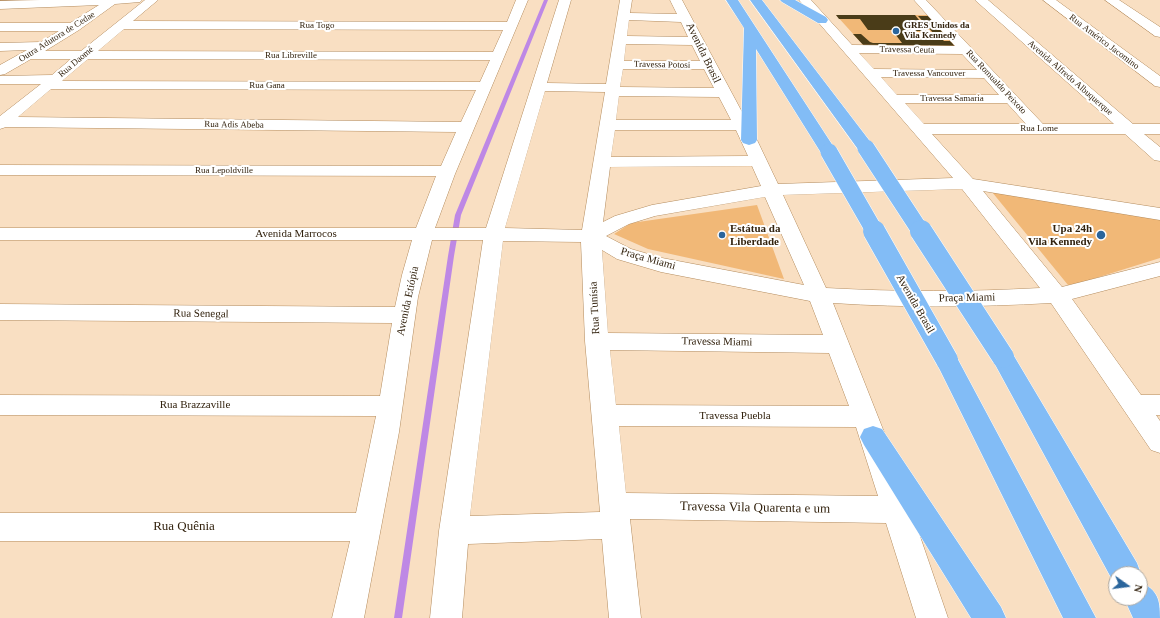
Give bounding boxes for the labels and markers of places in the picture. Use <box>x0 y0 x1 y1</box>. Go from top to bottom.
place label: GRES Unidos da Vila Kennedy <box>904 21 970 42</box>
marker: GRES Unidos da Vila Kennedy <box>891 26 901 36</box>
place label: Estátua da Liberdade <box>730 222 780 248</box>
place label: Upa 24h Vila Kennedy <box>1028 222 1092 248</box>
marker: Upa 24h Vila Kennedy <box>1095 229 1107 241</box>
marker: Estátua da Liberdade <box>717 230 727 240</box>

